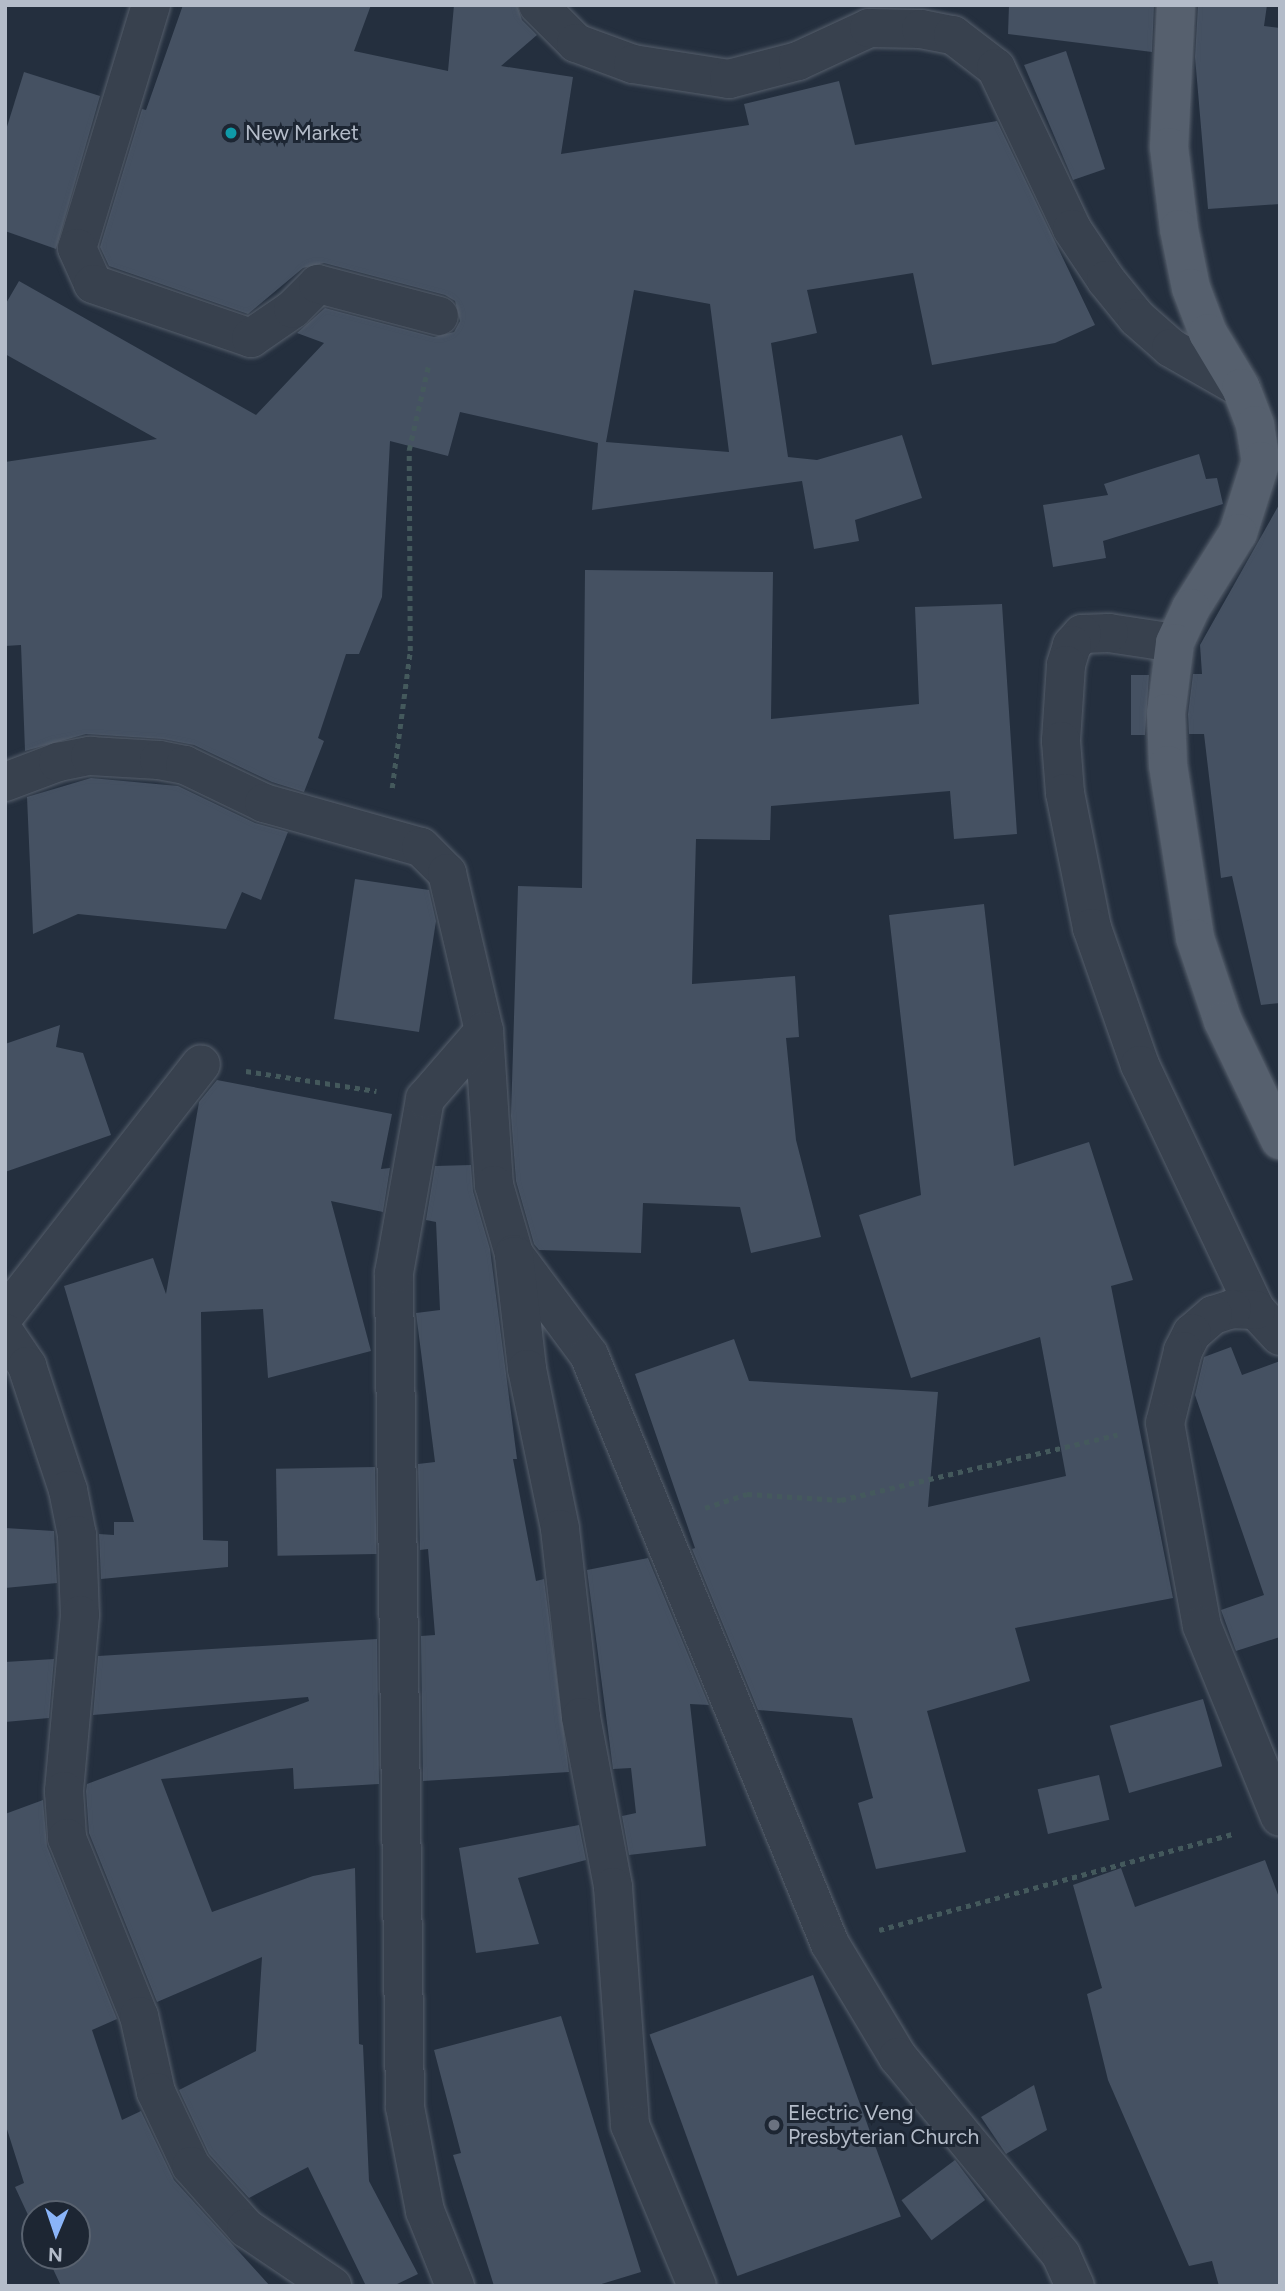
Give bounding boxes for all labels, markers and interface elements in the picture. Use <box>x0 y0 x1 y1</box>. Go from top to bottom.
place label: New Market <box>245 120 359 146</box>
marker: New Market <box>223 125 239 141</box>
place label: Electric Veng Presbyterian Church <box>788 2100 979 2150</box>
marker: Electric Veng Presbyterian Church <box>766 2117 782 2133</box>
north arrow <box>21 2200 91 2270</box>
text: N <box>48 2243 63 2266</box>

